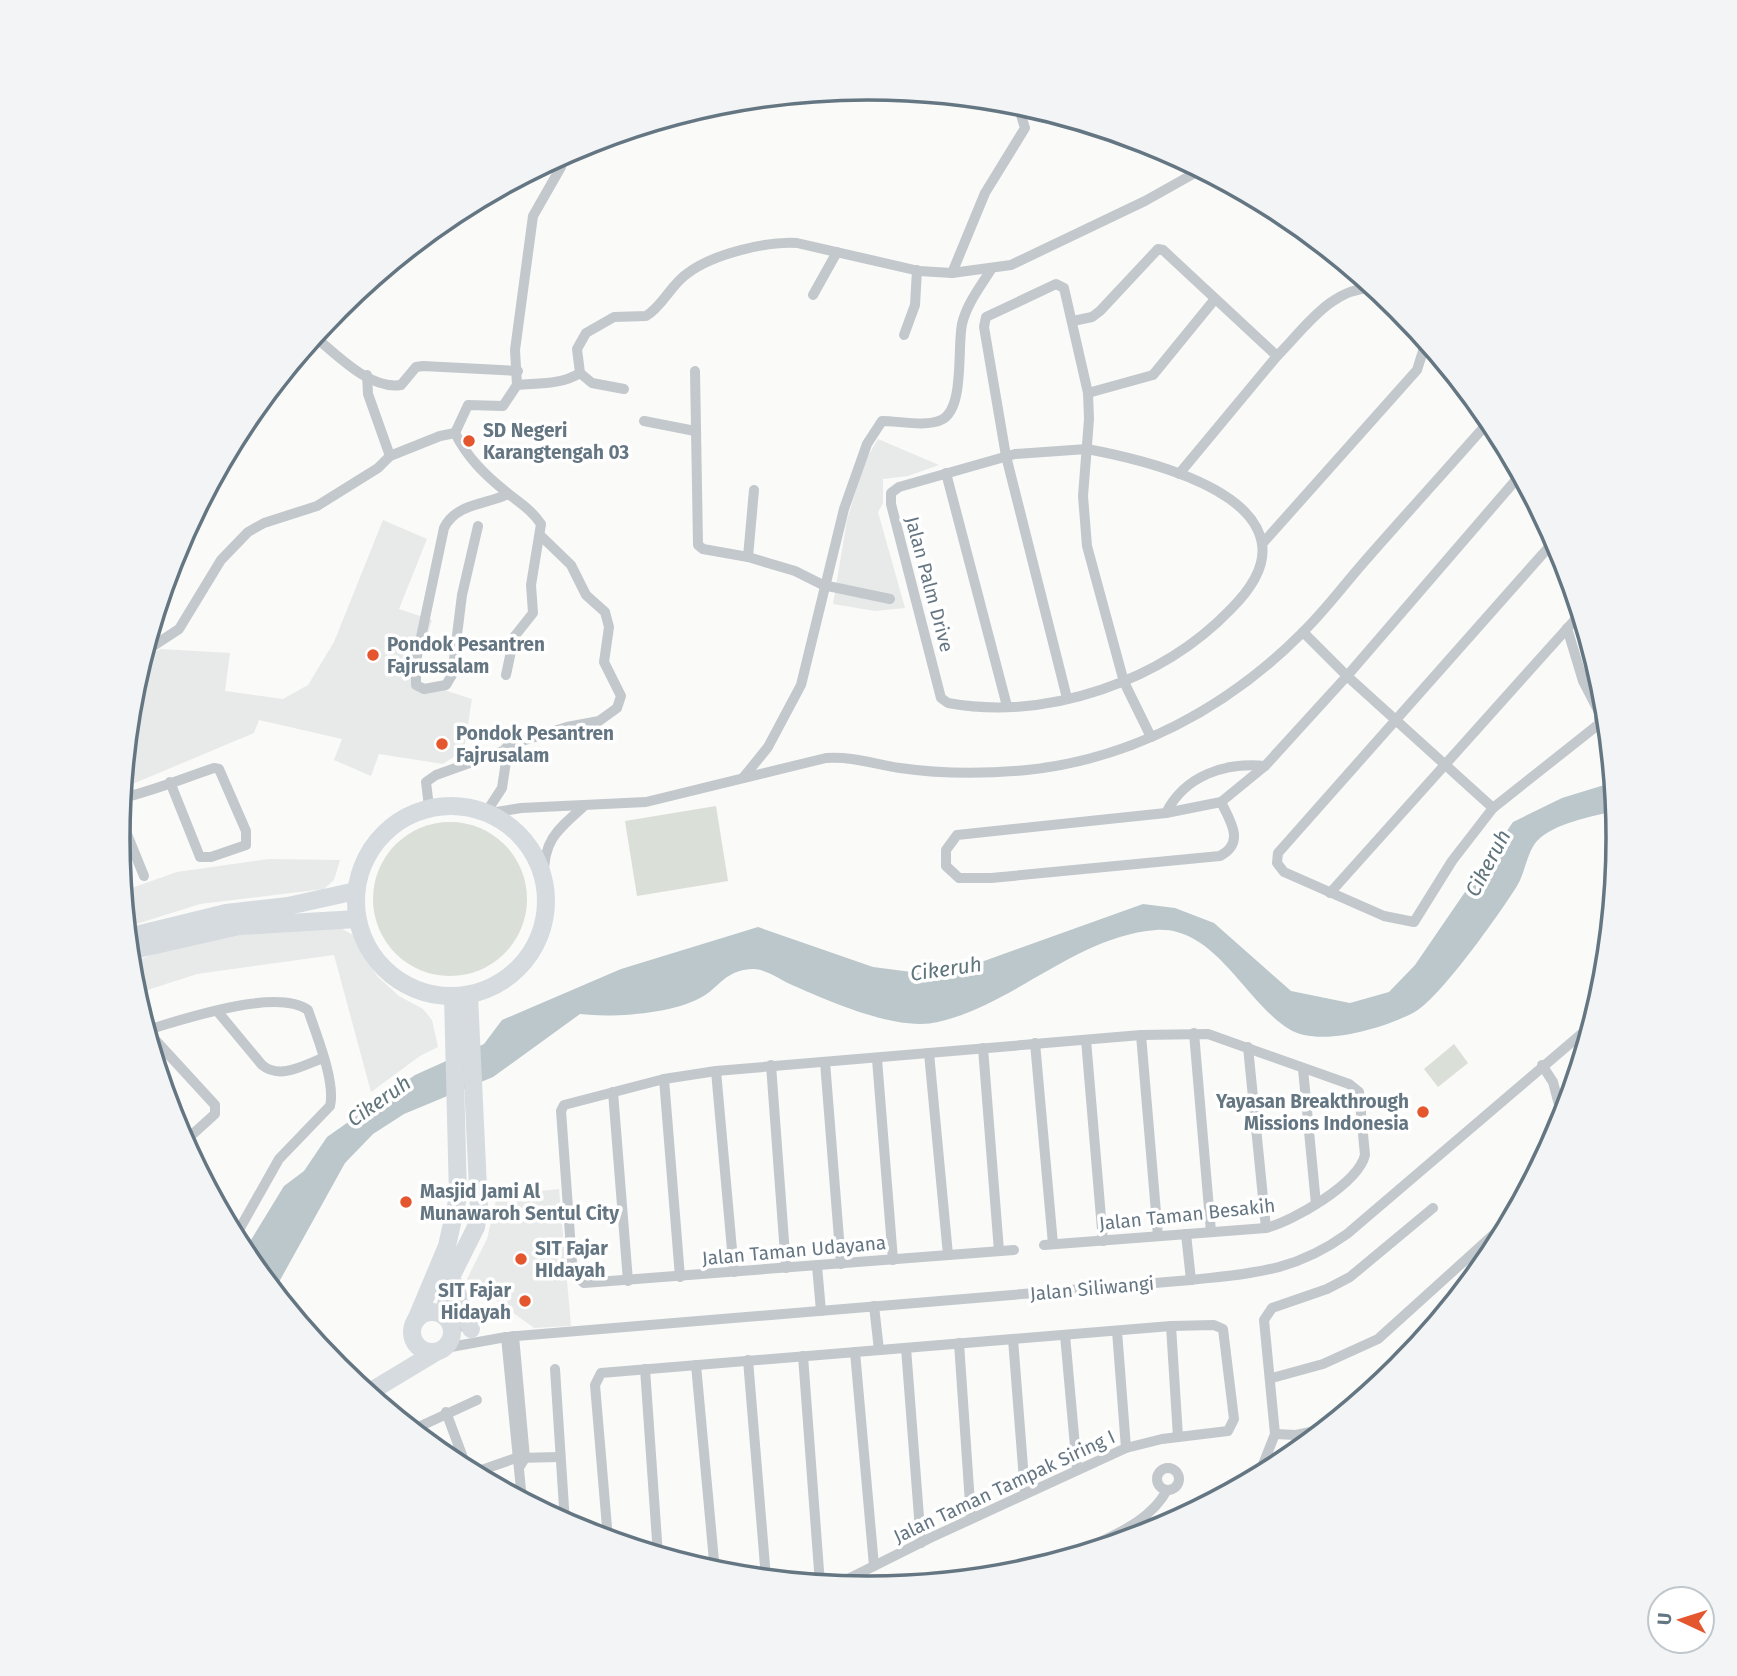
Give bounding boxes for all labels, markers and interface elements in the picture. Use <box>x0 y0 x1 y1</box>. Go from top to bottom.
place label: SD Negeri Karangtengah 03 <box>483 419 629 464</box>
marker: SD Negeri Karangtengah 03 <box>461 433 477 449</box>
street label: Jalan Palm Drive <box>900 514 959 654</box>
place label: Pondok Pesantren Fajrussalam <box>387 633 545 678</box>
marker: Pondok Pesantren Fajrussalam <box>365 647 381 663</box>
place label: Pondok Pesantren Fajrusalam <box>456 722 614 767</box>
marker: Pondok Pesantren Fajrusalam <box>434 736 450 752</box>
water label: Cikeruh <box>1460 825 1516 901</box>
water label: Cikeruh <box>908 951 984 987</box>
water label: Cikeruh <box>342 1070 416 1132</box>
place label: Yayasan Breakthrough Missions Indonesia <box>1215 1090 1409 1135</box>
marker: Yayasan Breakthrough Missions Indonesia <box>1415 1104 1431 1120</box>
place label: Masjid Jami Al Munawaroh Sentul City <box>420 1180 619 1225</box>
marker: Masjid Jami Al Munawaroh Sentul City <box>398 1194 414 1210</box>
street label: Jalan Taman Besakih <box>1098 1194 1276 1235</box>
street label: Jalan Taman Udayana <box>701 1231 887 1270</box>
place label: SIT Fajar HIdayah <box>535 1237 608 1282</box>
marker: SIT Fajar HIdayah <box>513 1251 529 1267</box>
street label: Jalan Siliwangi <box>1029 1272 1155 1305</box>
place label: SIT Fajar Hidayah <box>438 1279 511 1324</box>
marker: SIT Fajar Hidayah <box>517 1293 533 1309</box>
street label: Jalan Taman Tampak Siring I <box>890 1425 1119 1548</box>
north arrow <box>1646 1585 1716 1655</box>
text: U <box>1653 1612 1676 1626</box>

